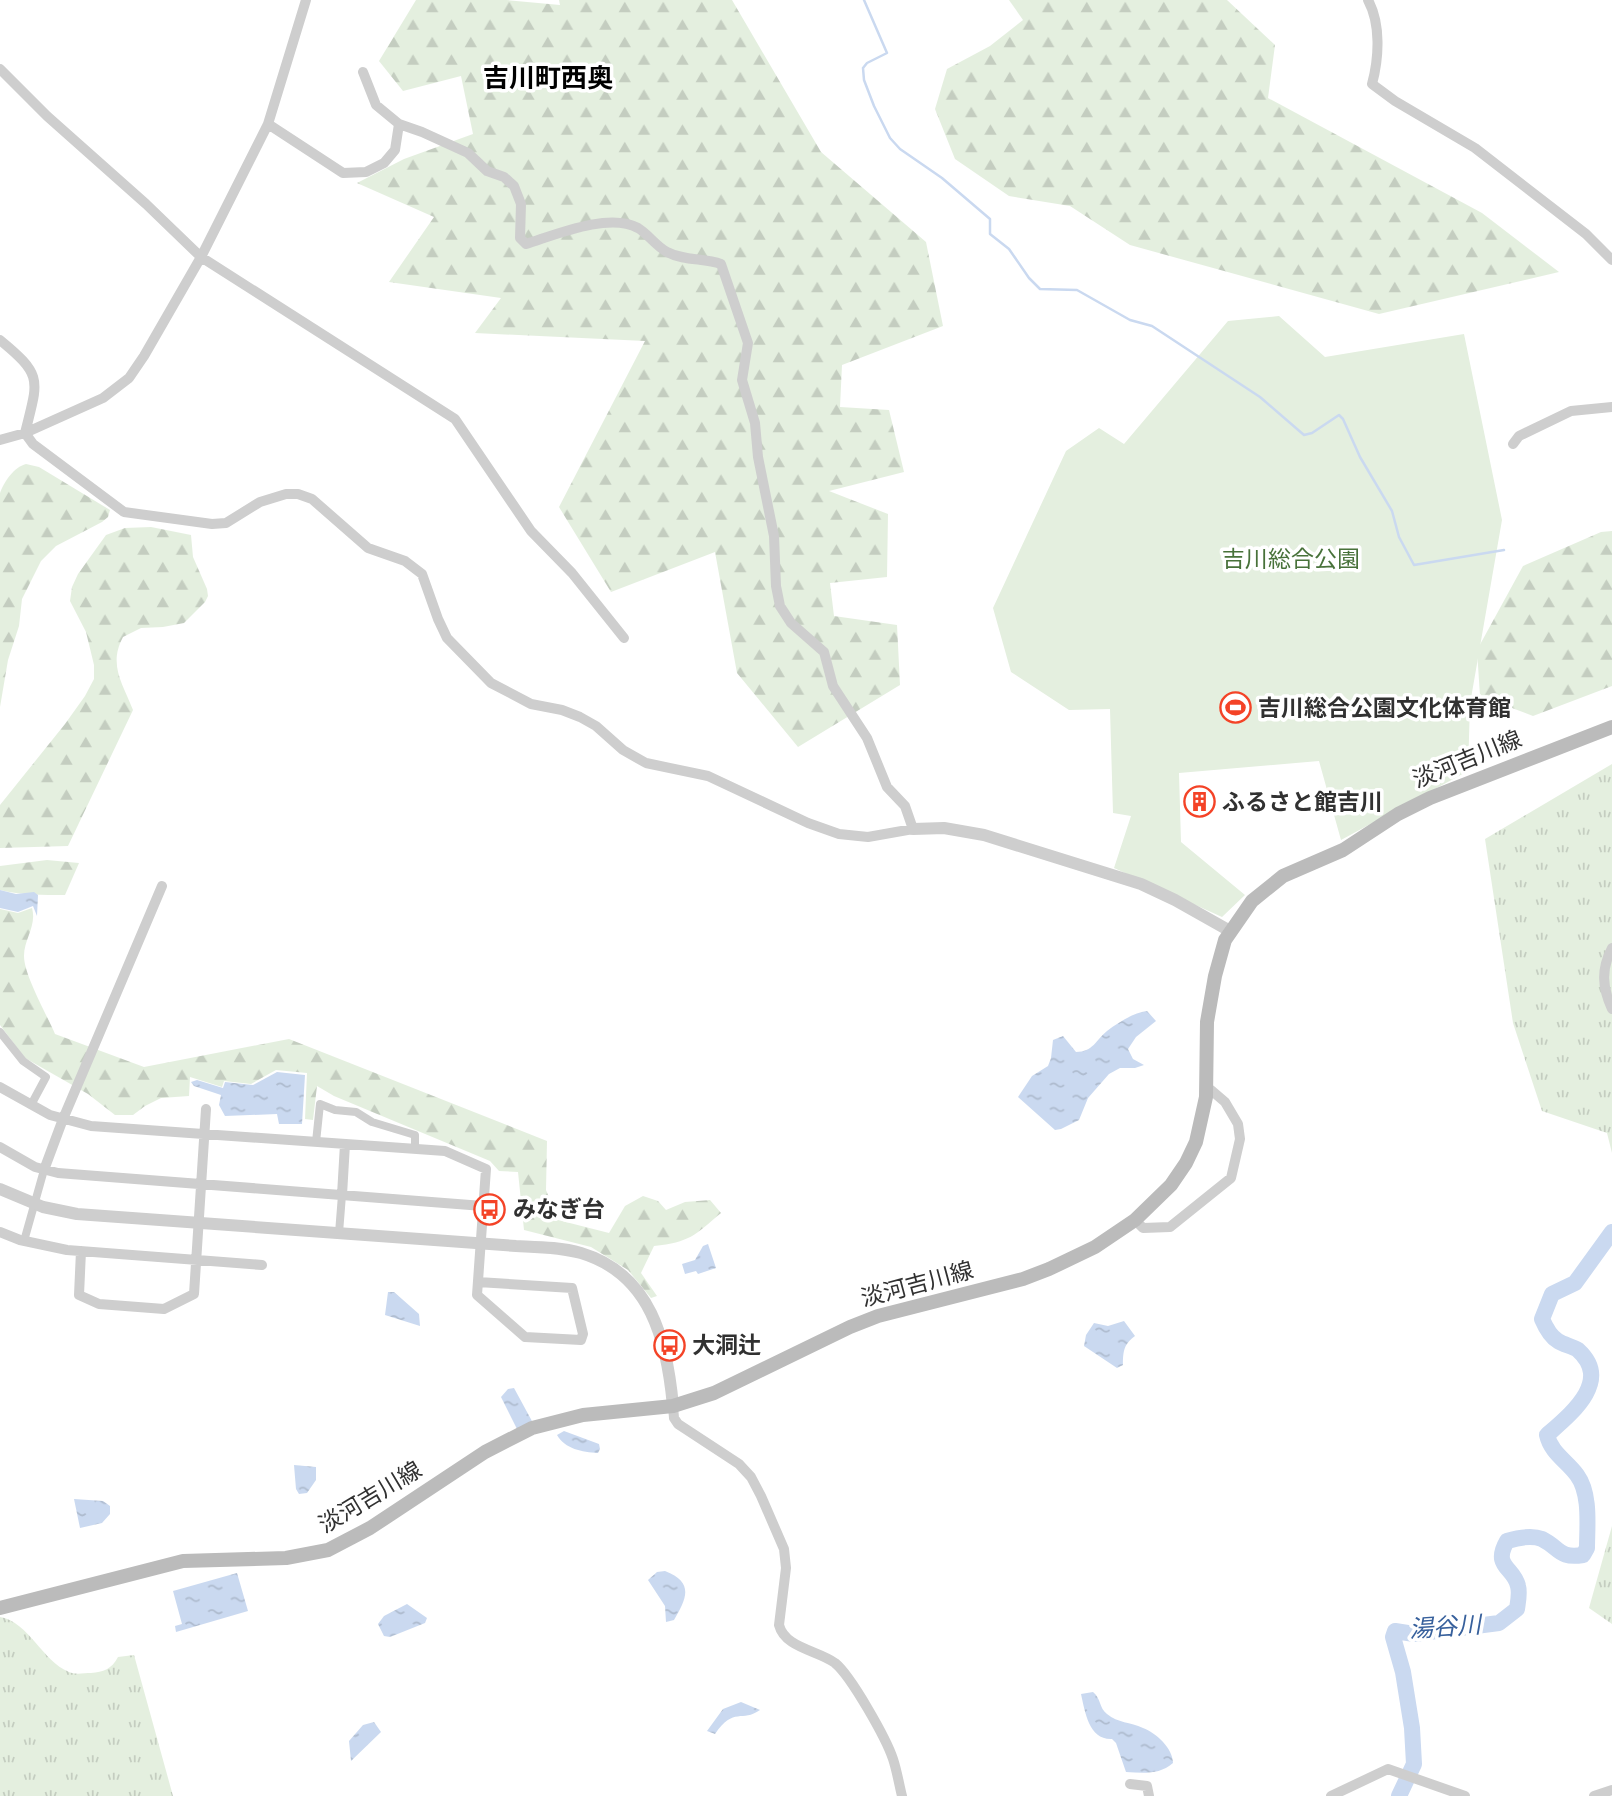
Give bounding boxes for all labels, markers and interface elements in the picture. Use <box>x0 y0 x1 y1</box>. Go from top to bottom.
district label: 吉川町西奥 <box>483 61 613 92</box>
park label: 吉川総合公園 <box>1222 544 1360 572</box>
sports icon: 吉川総合公園文化体育館 <box>1218 691 1252 725</box>
place label: 吉川総合公園文化体育館 <box>1258 693 1511 721</box>
street label: 淡河吉川線 <box>1408 724 1525 793</box>
building icon: ふるさと館吉川 <box>1182 785 1216 819</box>
place label: ふるさと館吉川 <box>1222 787 1383 815</box>
bus stop icon: みなぎ台 <box>473 1192 507 1226</box>
place label: みなぎ台 <box>513 1194 605 1222</box>
street label: 淡河吉川線 <box>858 1255 976 1311</box>
bus stop icon: 大洞辻 <box>652 1328 686 1362</box>
place label: 大洞辻 <box>692 1330 761 1358</box>
street label: 淡河吉川線 <box>313 1455 426 1538</box>
water label: 湯谷川 <box>1408 1608 1485 1642</box>

